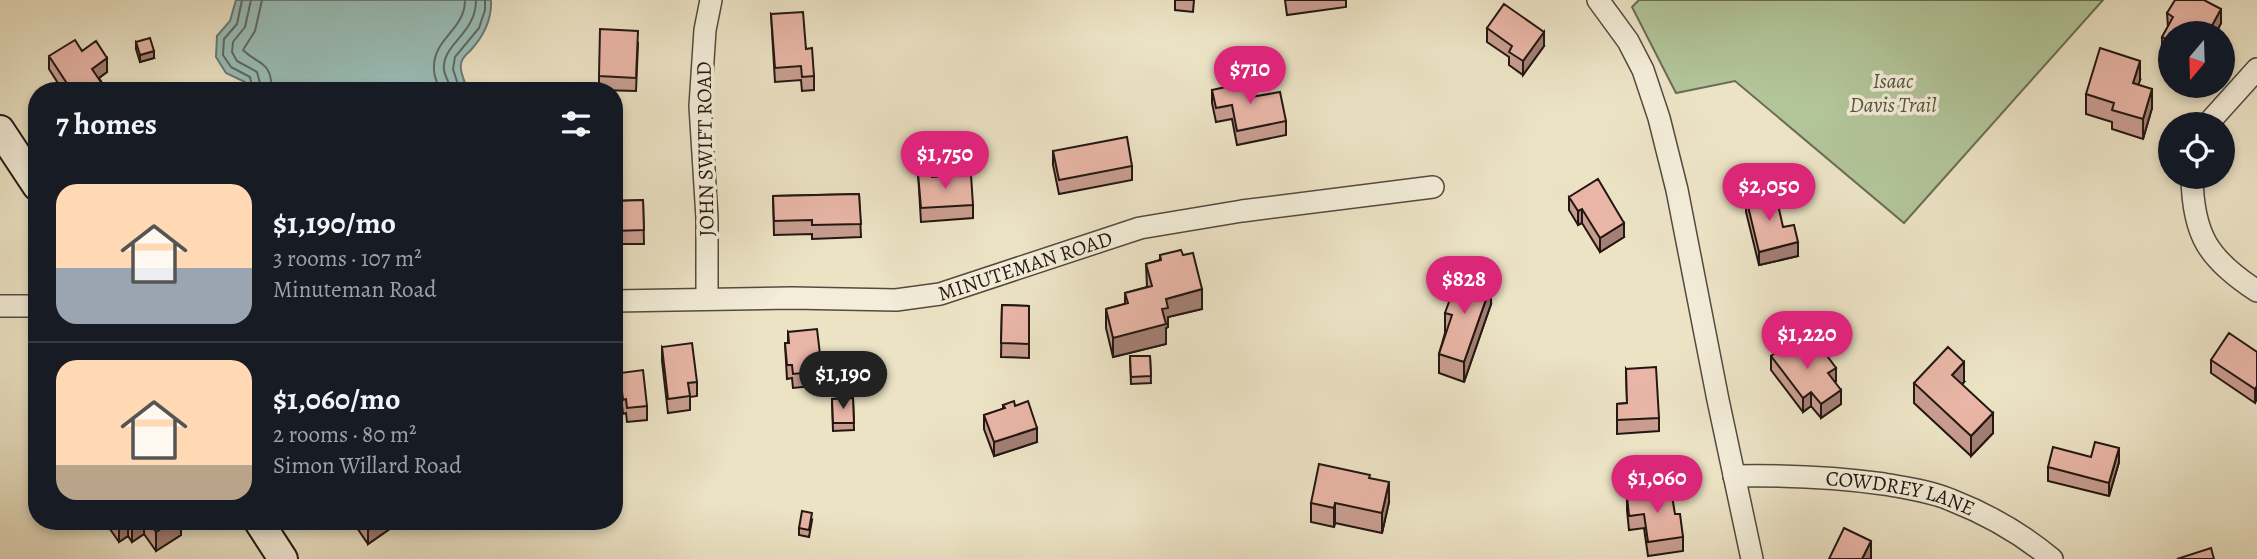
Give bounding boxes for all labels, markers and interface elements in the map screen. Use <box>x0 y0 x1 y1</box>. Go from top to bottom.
north arrow <box>2158 21 2235 98</box>
map controls <box>2158 21 2235 189</box>
pin: $710 <box>1209 46 1291 106</box>
text: $710 <box>1230 53 1270 84</box>
street label: JOHN SWIFT ROAD <box>689 61 721 237</box>
park label: Isaac Davis Trail <box>1850 67 1937 119</box>
text: 7 homes <box>56 104 157 144</box>
icon: filters <box>557 105 595 143</box>
button: locate <box>2158 112 2235 189</box>
pin: $1,750 <box>888 132 1002 191</box>
text: $1,750 <box>917 138 973 169</box>
pin: $2,050 <box>1712 164 1826 223</box>
text: $2,050 <box>1739 170 1799 201</box>
text: $1,190/mo <box>273 203 396 243</box>
icon: home <box>112 212 196 296</box>
street label: MINUTEMAN ROAD <box>934 224 1116 308</box>
text: 3 rooms · 107 m² <box>273 243 422 274</box>
pin: $828 <box>1423 256 1505 316</box>
text: $828 <box>1442 263 1486 294</box>
text: Minuteman Road <box>273 274 437 305</box>
pin: $1,220 <box>1750 312 1864 371</box>
text: $1,220 <box>1778 318 1836 349</box>
pin: $1,190 <box>786 352 900 411</box>
text: $1,190 <box>815 358 871 389</box>
text: $1,060/mo <box>273 379 400 419</box>
icon: home <box>112 388 196 472</box>
text: 2 rooms · 80 m² <box>273 419 417 450</box>
text: Simon Willard Road <box>273 450 462 481</box>
pin: $1,060 <box>1600 456 1714 515</box>
text: $1,060 <box>1627 462 1687 493</box>
street label: COWDREY LANE <box>1825 464 1979 522</box>

